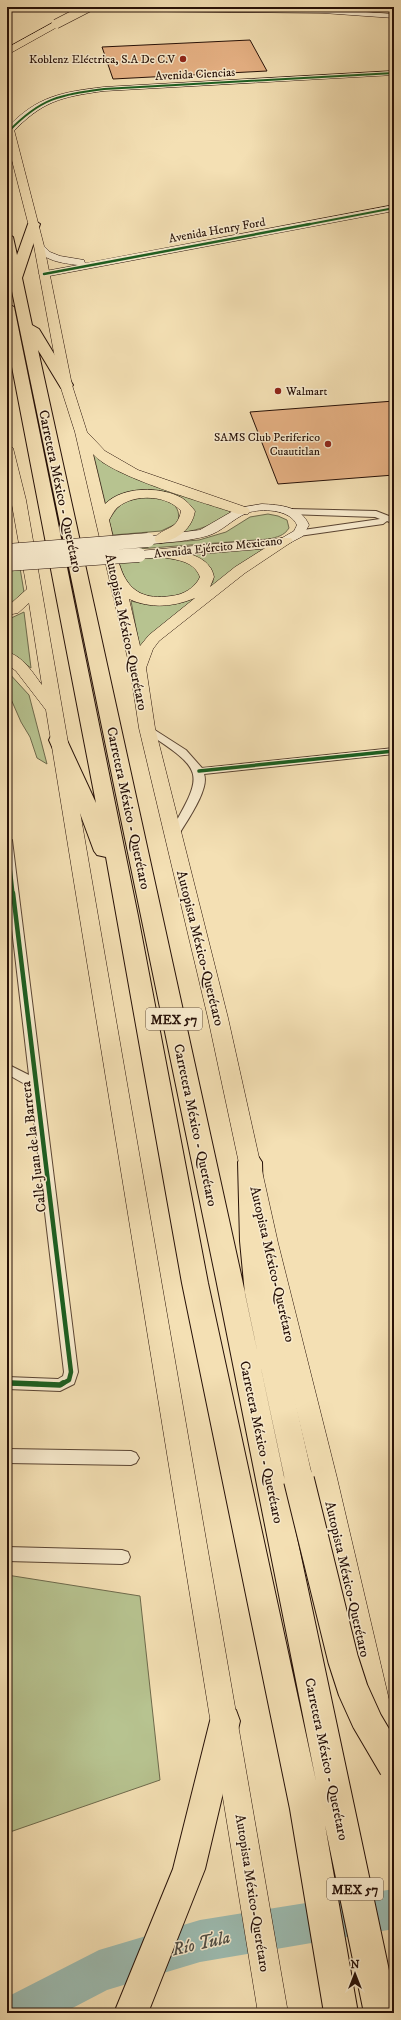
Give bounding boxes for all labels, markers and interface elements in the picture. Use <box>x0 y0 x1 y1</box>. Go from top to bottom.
place label: Koblenz Eléctrica, S.A De C.V <box>29 52 175 67</box>
marker: Koblenz Eléctrica, S.A De C.V <box>178 54 188 64</box>
street label: Avenida Ciencias <box>155 65 235 84</box>
street label: Avenida Henry Ford <box>168 215 266 246</box>
place label: Walmart <box>285 384 328 399</box>
marker: Walmart <box>273 386 283 396</box>
street label: Carretera México - Querétaro <box>34 408 86 574</box>
place label: SAMS Club Periferico Cuautitlan <box>214 430 321 459</box>
marker: SAMS Club Periferico Cuautitlan <box>323 439 333 449</box>
street label: Avenida Ejército Mexicano <box>153 533 283 562</box>
street label: Autopista México-Querétaro <box>101 552 151 712</box>
street label: Carretera México - Querétaro <box>102 725 154 891</box>
street label: Autopista México-Querétaro <box>172 869 228 1028</box>
road number: MEX 57 <box>146 1008 202 1030</box>
street label: Carretera México - Querétaro <box>169 1042 221 1208</box>
street label: Calle Juan de la Barrera <box>17 1080 51 1213</box>
street label: Autopista México-Querétaro <box>245 1184 299 1344</box>
street label: Carretera México - Querétaro <box>235 1359 287 1525</box>
street label: Autopista México-Querétaro <box>320 1499 374 1659</box>
street label: Carretera México - Querétaro <box>300 1676 352 1842</box>
street label: Autopista México-Querétaro <box>231 1813 273 1974</box>
road number: MEX 57 <box>327 1878 383 1900</box>
water label: Río Tula <box>169 1927 233 1962</box>
north arrow <box>335 1954 375 1994</box>
text: N <box>350 1958 360 1972</box>

